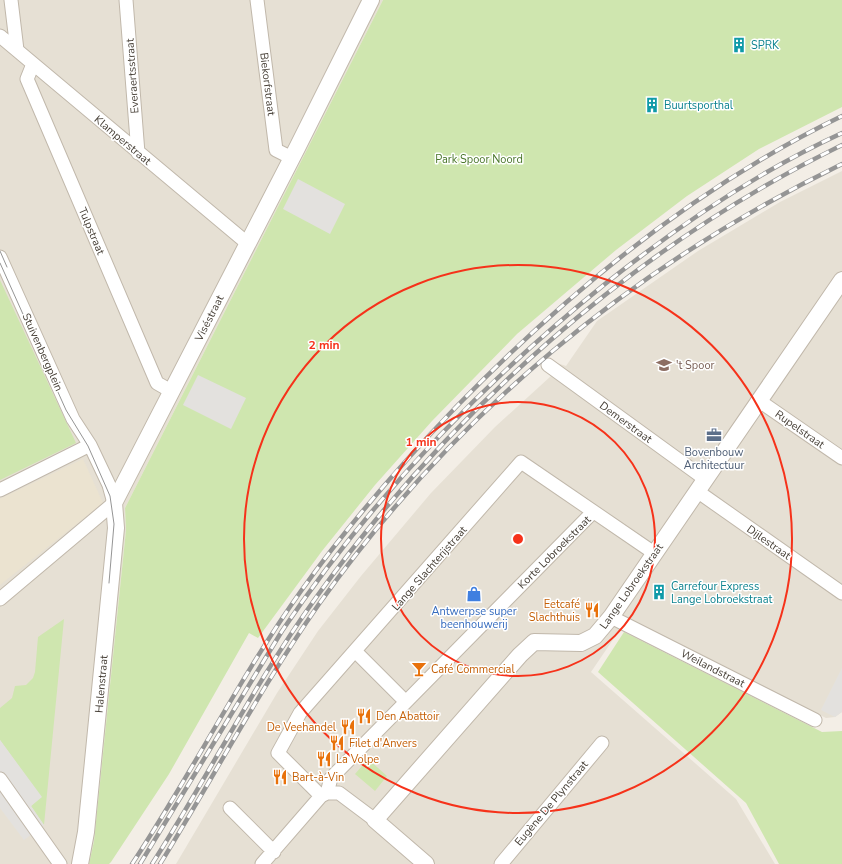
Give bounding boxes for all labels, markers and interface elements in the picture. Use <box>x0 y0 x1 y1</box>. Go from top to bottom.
building icon: SPRK <box>730 36 748 54</box>
street label: Everaertsstraat <box>122 38 143 114</box>
place label: SPRK <box>751 38 780 53</box>
street label: Biekorfstraat <box>256 52 279 117</box>
building icon: Buurtsporthal <box>643 96 661 114</box>
place label: Buurtsporthal <box>664 98 734 113</box>
street label: Klamperstraat <box>91 112 154 169</box>
park label: Park Spoor Noord <box>435 152 523 167</box>
street label: Tulpstraat <box>75 205 108 257</box>
street label: Viséstraat <box>191 293 227 345</box>
street label: Stuivenbergplein <box>19 311 66 394</box>
text: 2 min <box>308 337 340 353</box>
school or university icon: 't Spoor <box>655 356 673 374</box>
place label: 't Spoor <box>676 358 715 373</box>
street label: Demerstraat <box>596 398 655 447</box>
street label: Rupelstraat <box>772 407 828 452</box>
office icon: Bovenbouw Architectuur <box>705 426 723 444</box>
text: 1 min <box>405 434 437 450</box>
place label: Bovenbouw Architectuur <box>684 445 744 473</box>
street label: Korte Lobroekstraat <box>514 512 594 592</box>
street label: Dijlestraat <box>744 522 794 563</box>
street label: Lange Slachterijstraat <box>388 523 470 614</box>
centre of rings <box>511 532 525 546</box>
street label: Lange Lobroekstraat <box>596 540 667 632</box>
place label: Carrefour Express Lange Lobroekstraat <box>671 579 772 607</box>
building icon: Carrefour Express Lange Lobroekstraat <box>650 583 668 601</box>
shop icon: Antwerpse super beenhouwerij <box>465 585 483 603</box>
place label: Eetcafé Slachthuis <box>529 597 580 625</box>
restaurant icon: Eetcafé Slachthuis <box>583 601 601 619</box>
place label: Antwerpse super beenhouwerij <box>431 604 517 632</box>
street label: Weilandstraat <box>678 646 748 691</box>
street label: Halenstraat <box>91 654 112 714</box>
bar icon: Café Commercial <box>410 660 428 678</box>
place label: Café Commercial <box>431 662 515 677</box>
restaurant icon: Den Abattoir <box>355 707 373 725</box>
place label: Den Abattoir <box>376 709 440 724</box>
restaurant icon: De Veehandel <box>339 718 357 736</box>
place label: De Veehandel <box>267 720 337 735</box>
restaurant icon: Filet d'Anvers <box>328 734 346 752</box>
place label: Filet d'Anvers <box>349 736 417 751</box>
restaurant icon: La Volpe <box>315 750 333 768</box>
place label: La Volpe <box>336 752 379 767</box>
street label: Eugène De Plynstraat <box>511 757 592 849</box>
restaurant icon: Bart-à-Vin <box>271 768 289 786</box>
place label: Bart-à-Vin <box>292 770 344 785</box>

